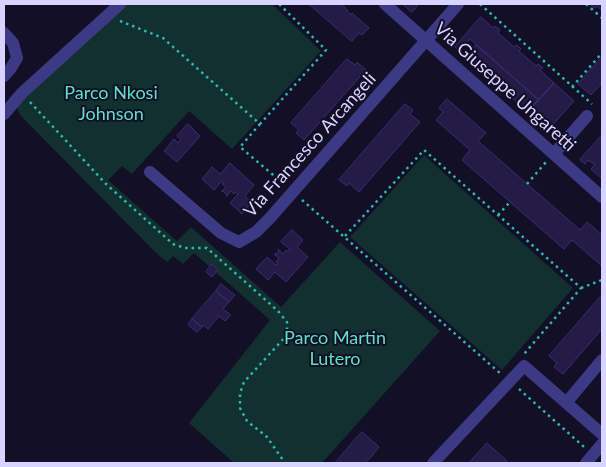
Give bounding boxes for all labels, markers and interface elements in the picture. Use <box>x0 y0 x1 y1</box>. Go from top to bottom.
street label: Via Giuseppe Ungaretti <box>430 18 580 156</box>
street label: Via Francesco Arcangeli <box>239 68 381 222</box>
park label: Parco Nkosi Johnson <box>64 82 158 125</box>
park label: Parco Martin Lutero <box>284 327 386 369</box>

